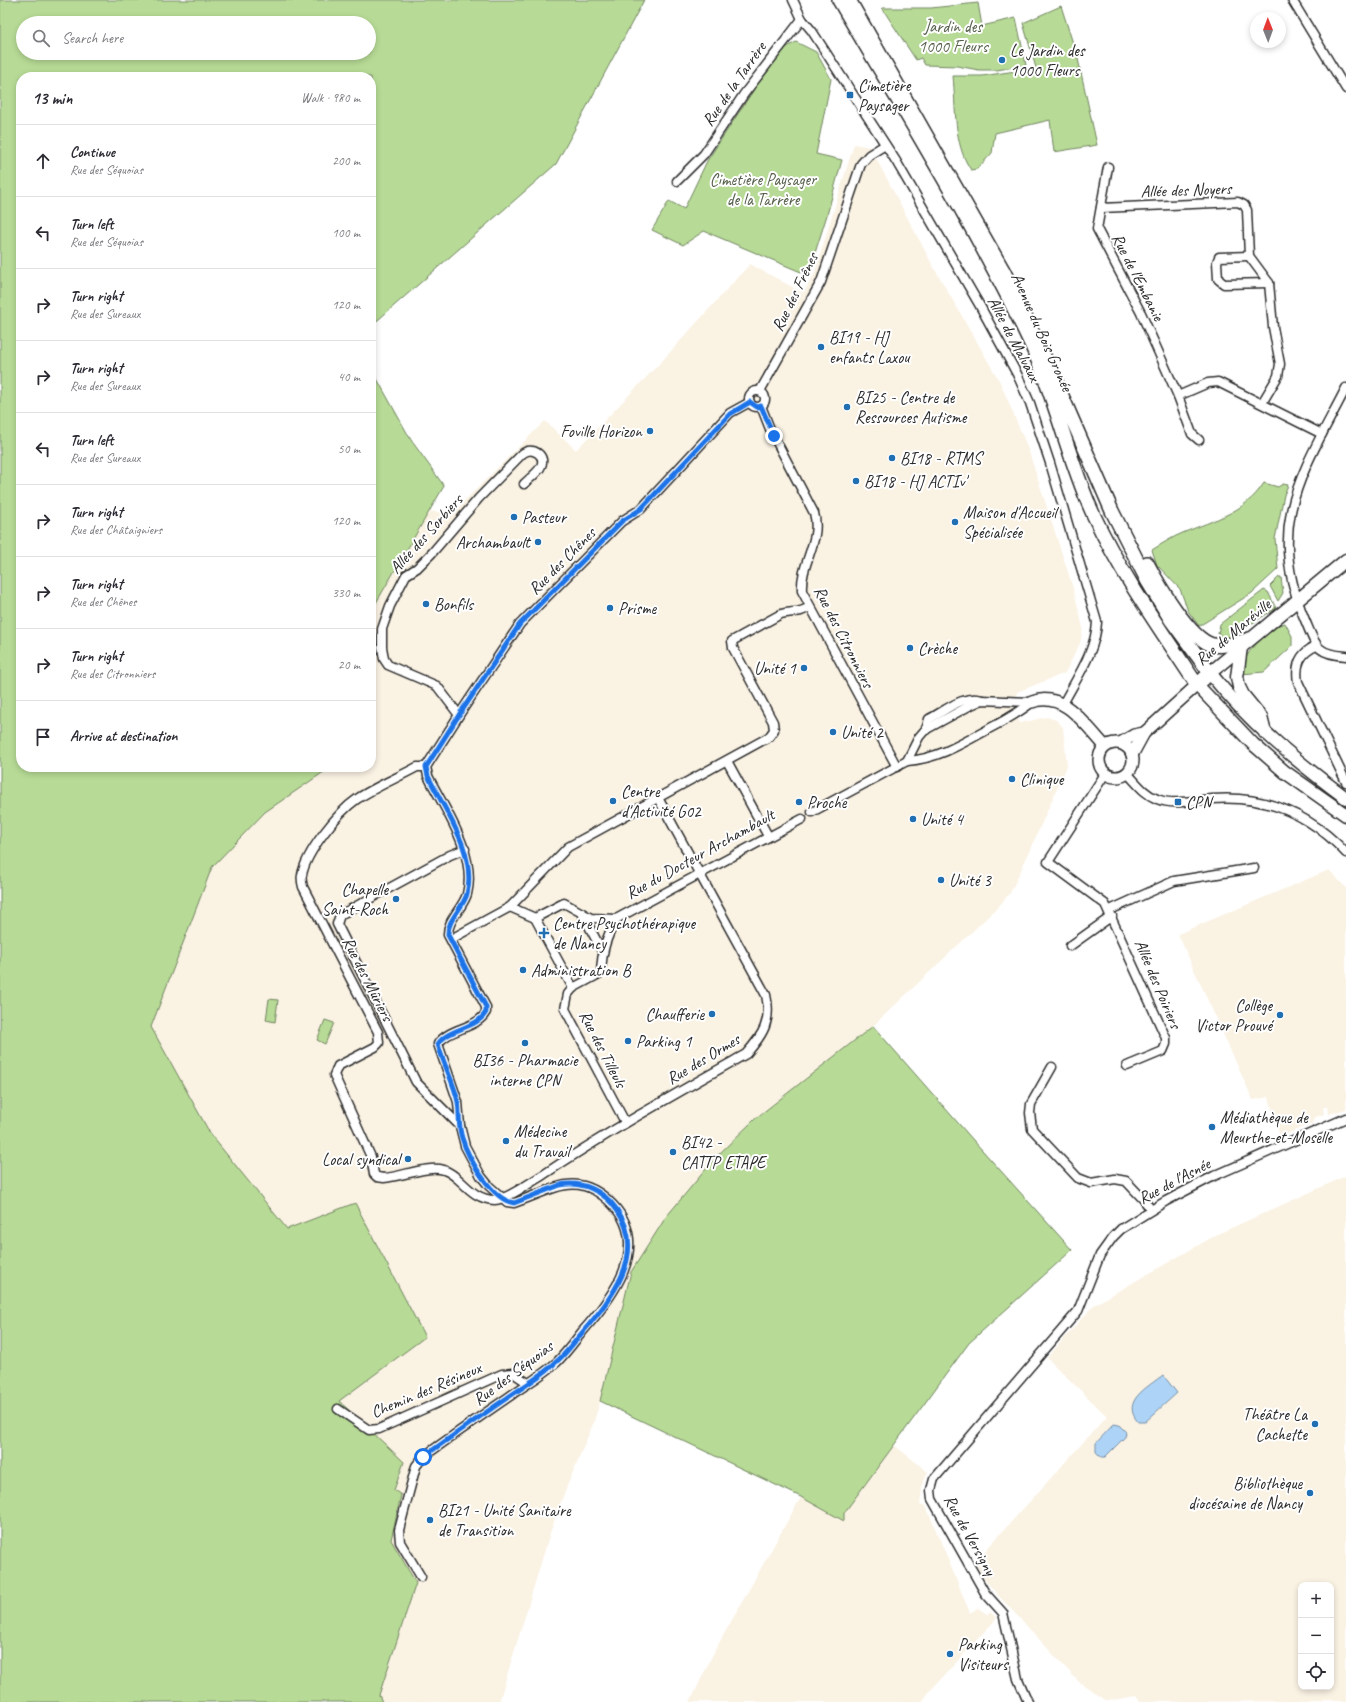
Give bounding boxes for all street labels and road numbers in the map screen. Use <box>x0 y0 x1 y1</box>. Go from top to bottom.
street label: Rue de la Tarrère <box>697 37 772 130</box>
street label: Allée des Noyers <box>1140 178 1233 202</box>
street label: Rue de l'Embanie <box>1107 230 1170 326</box>
street label: Rue des Frênes <box>767 248 824 335</box>
street label: Avenue du Bois Gronée <box>1006 269 1078 396</box>
street label: Allée de Malvaux <box>983 293 1046 386</box>
street label: Allée des Sorbiers <box>385 488 469 578</box>
street label: Rue des Chênes <box>524 522 601 599</box>
street label: Rue des Citronniers <box>809 583 879 693</box>
street label: Rue de Maréville <box>1191 593 1276 670</box>
street label: Rue du Docteur Archambault <box>622 803 780 904</box>
street label: Rue des Mûriers <box>338 933 399 1027</box>
street label: Allée des Poiriers <box>1130 936 1187 1033</box>
street label: Rue des Tilleuls <box>575 1007 632 1093</box>
street label: Rue des Ormes <box>662 1028 745 1089</box>
street label: Rue de l'Asnée <box>1134 1153 1215 1209</box>
street label: Rue des Séquoias <box>469 1335 558 1410</box>
street label: Chemin des Résineux <box>368 1357 485 1423</box>
street label: Rue de Versigny <box>939 1491 1001 1580</box>

